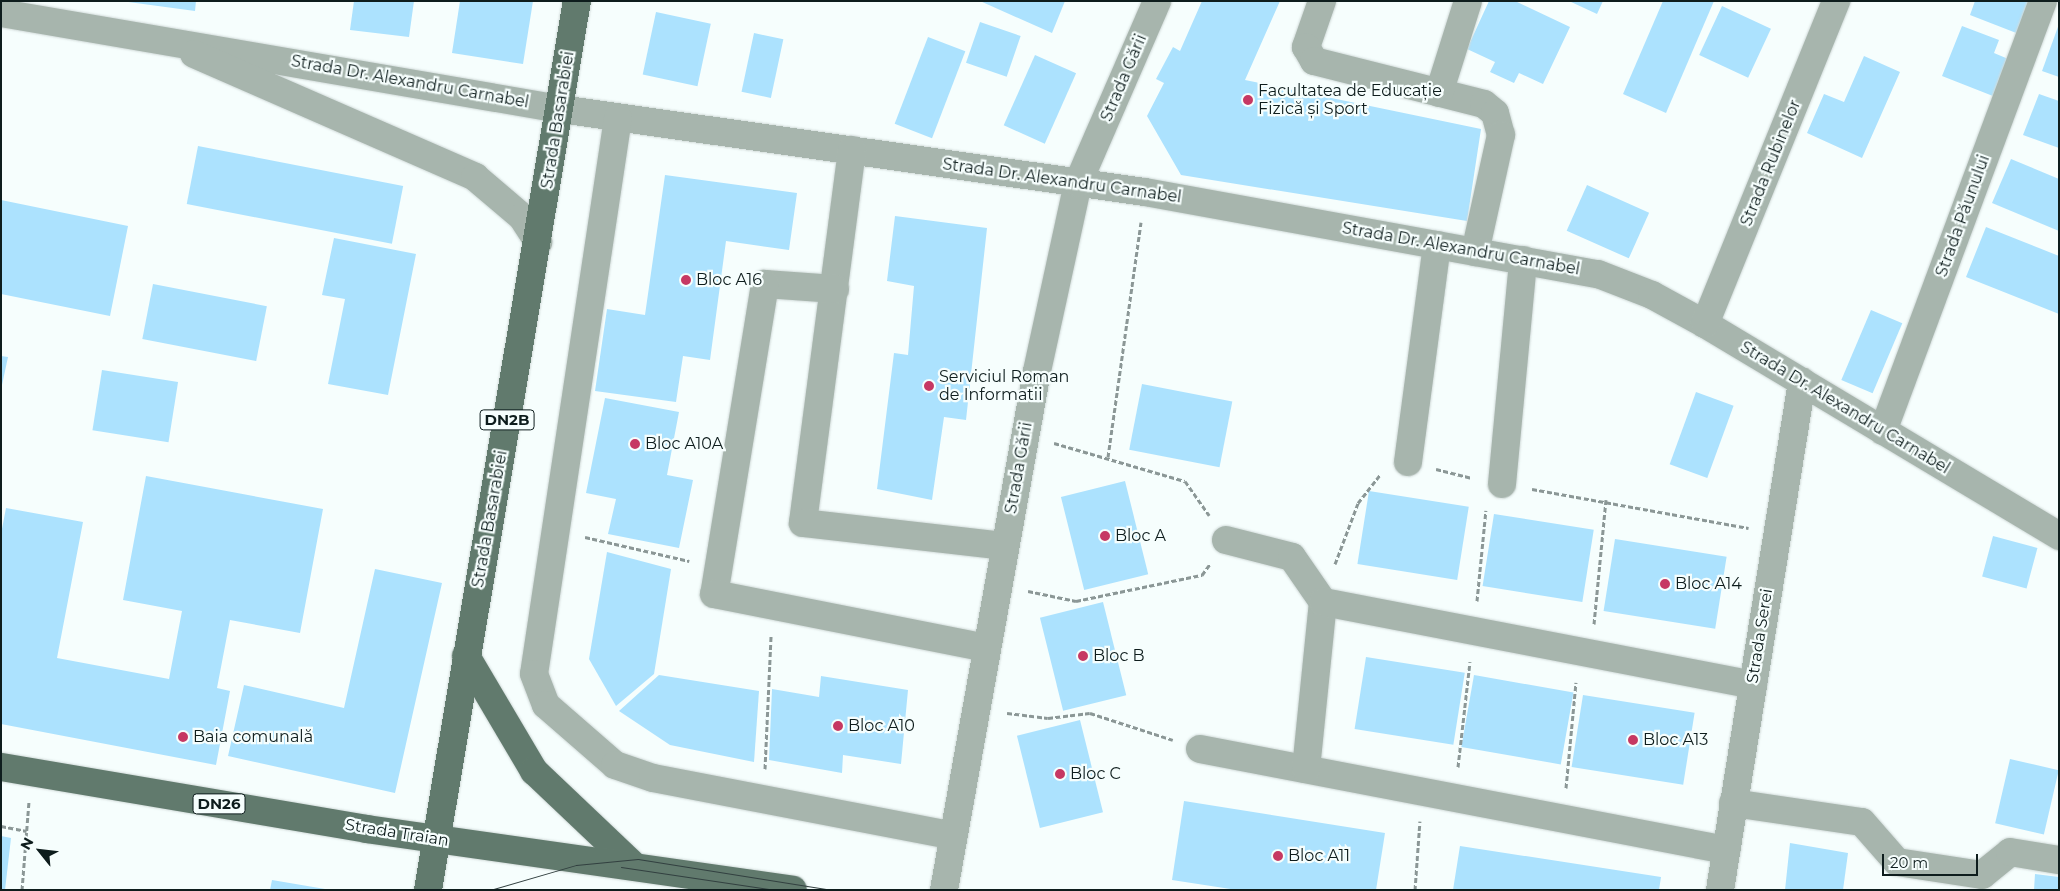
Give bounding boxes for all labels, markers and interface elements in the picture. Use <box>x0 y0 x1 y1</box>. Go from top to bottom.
street label: Strada Gării <box>1097 32 1151 124</box>
street label: Strada Basarabiei <box>538 50 578 190</box>
street label: Strada Dr. Alexandru Carnabel <box>290 52 530 112</box>
place label: Facultatea de Educație Fizică și Sport <box>1258 81 1442 119</box>
marker: Facultatea de Educație Fizică și Sport <box>1242 94 1254 106</box>
street label: Strada Rubinelor <box>1737 97 1805 229</box>
street label: Strada Păunului <box>1932 152 1994 280</box>
street label: Strada Dr. Alexandru Carnabel <box>941 155 1183 207</box>
street label: Strada Dr. Alexandru Carnabel <box>1341 219 1581 279</box>
place label: Bloc A16 <box>696 270 762 290</box>
marker: Bloc A16 <box>680 274 692 286</box>
street label: Strada Dr. Alexandru Carnabel <box>1737 338 1953 478</box>
place label: Serviciul Roman de Informatii <box>939 367 1069 405</box>
marker: Serviciul Roman de Informatii <box>923 380 935 392</box>
road number: DN2B <box>480 408 534 432</box>
street label: Strada Gării <box>1001 421 1037 515</box>
place label: Bloc A10A <box>645 434 723 454</box>
marker: Bloc A10A <box>629 438 641 450</box>
street label: Strada Basarabiei <box>468 449 512 589</box>
place label: Bloc A <box>1115 526 1166 546</box>
marker: Bloc A <box>1099 530 1111 542</box>
place label: Bloc A14 <box>1675 574 1742 594</box>
marker: Bloc A14 <box>1659 578 1671 590</box>
street label: Strada Serei <box>1743 587 1777 685</box>
place label: Bloc B <box>1093 646 1145 666</box>
marker: Bloc B <box>1077 650 1089 662</box>
place label: Bloc A10 <box>848 716 915 736</box>
marker: Bloc A10 <box>832 720 844 732</box>
place label: Baia comunală <box>193 727 313 747</box>
place label: Bloc A13 <box>1643 730 1708 750</box>
marker: Baia comunală <box>177 731 189 743</box>
marker: Bloc A13 <box>1627 734 1639 746</box>
place label: Bloc C <box>1070 764 1121 784</box>
marker: Bloc C <box>1054 768 1066 780</box>
road number: DN26 <box>192 792 246 816</box>
street label: Strada Traian <box>344 815 450 851</box>
north arrow <box>15 826 65 876</box>
text: N <box>16 834 37 853</box>
scale bar <box>1885 844 1981 876</box>
place label: Bloc A11 <box>1288 846 1350 866</box>
marker: Bloc A11 <box>1272 850 1284 862</box>
text: 20 m <box>1890 853 1928 872</box>

